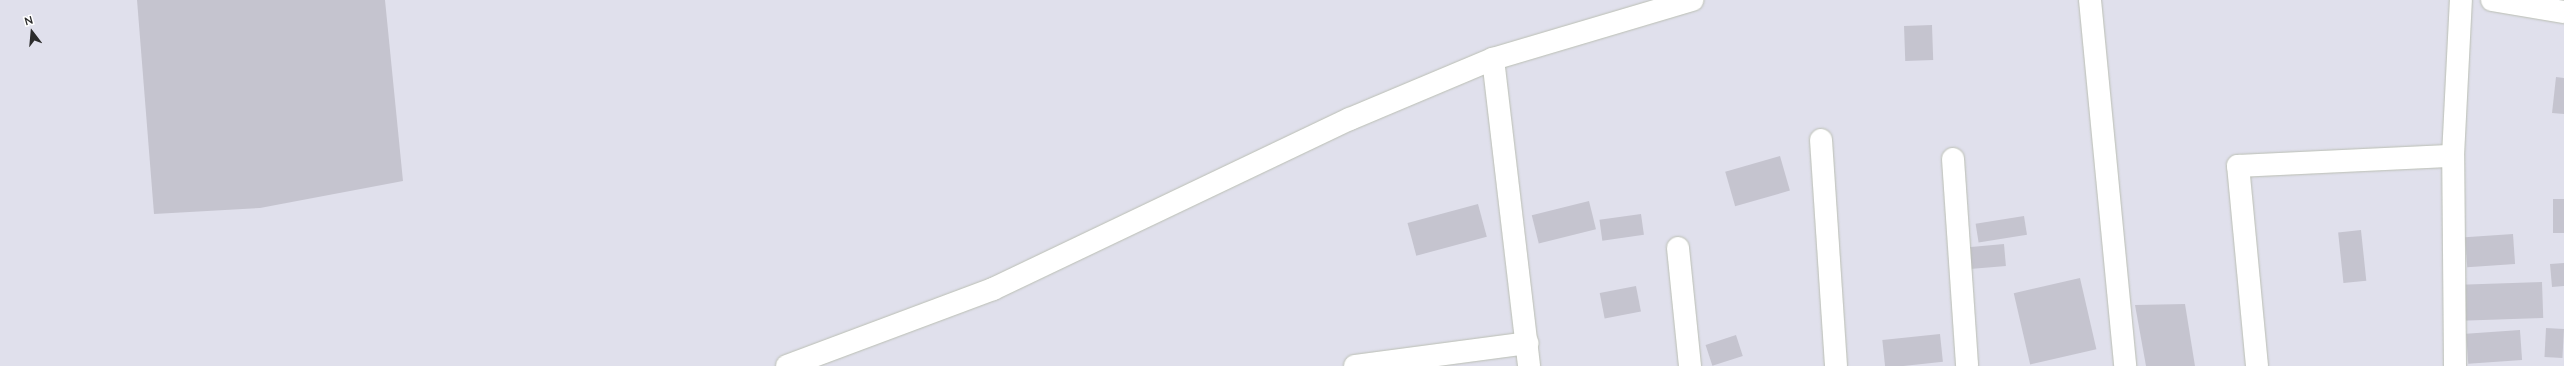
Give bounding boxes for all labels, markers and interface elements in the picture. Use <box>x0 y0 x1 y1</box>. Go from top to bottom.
north arrow <box>12 12 52 52</box>
text: N <box>23 13 35 28</box>

